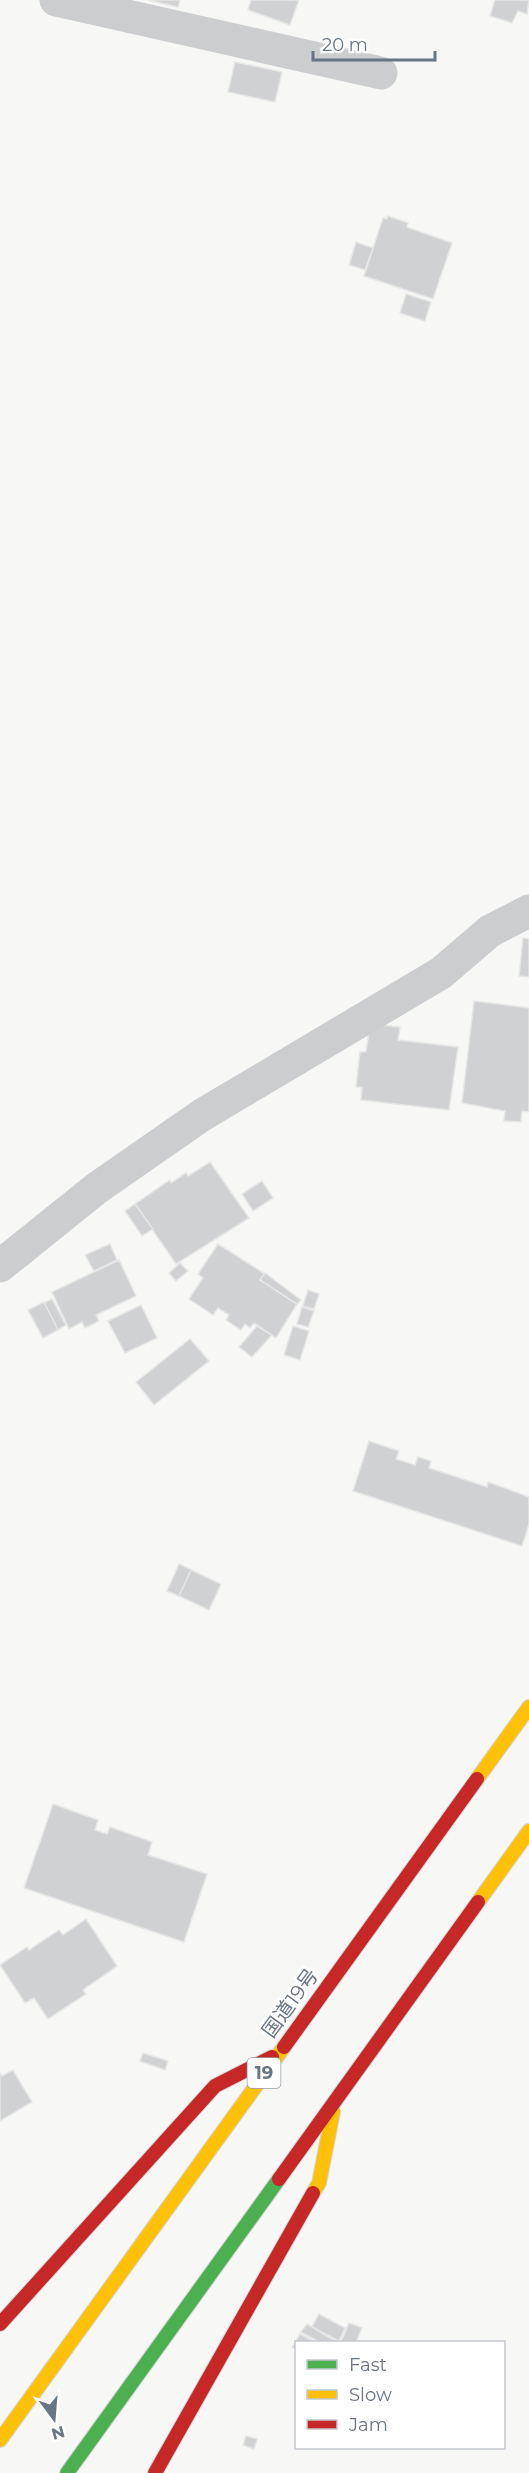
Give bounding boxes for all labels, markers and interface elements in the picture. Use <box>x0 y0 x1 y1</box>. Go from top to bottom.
scale bar <box>313 24 434 62</box>
text: 20 m <box>322 34 368 56</box>
street label: 国道19号 <box>257 1964 323 2042</box>
road number: 19 <box>248 2058 280 2088</box>
legend <box>295 2341 505 2449</box>
text: Fast <box>349 2354 387 2376</box>
text: Slow <box>349 2384 392 2406</box>
north arrow <box>24 2389 84 2449</box>
text: Jam <box>348 2414 388 2436</box>
text: N <box>49 2422 67 2444</box>

